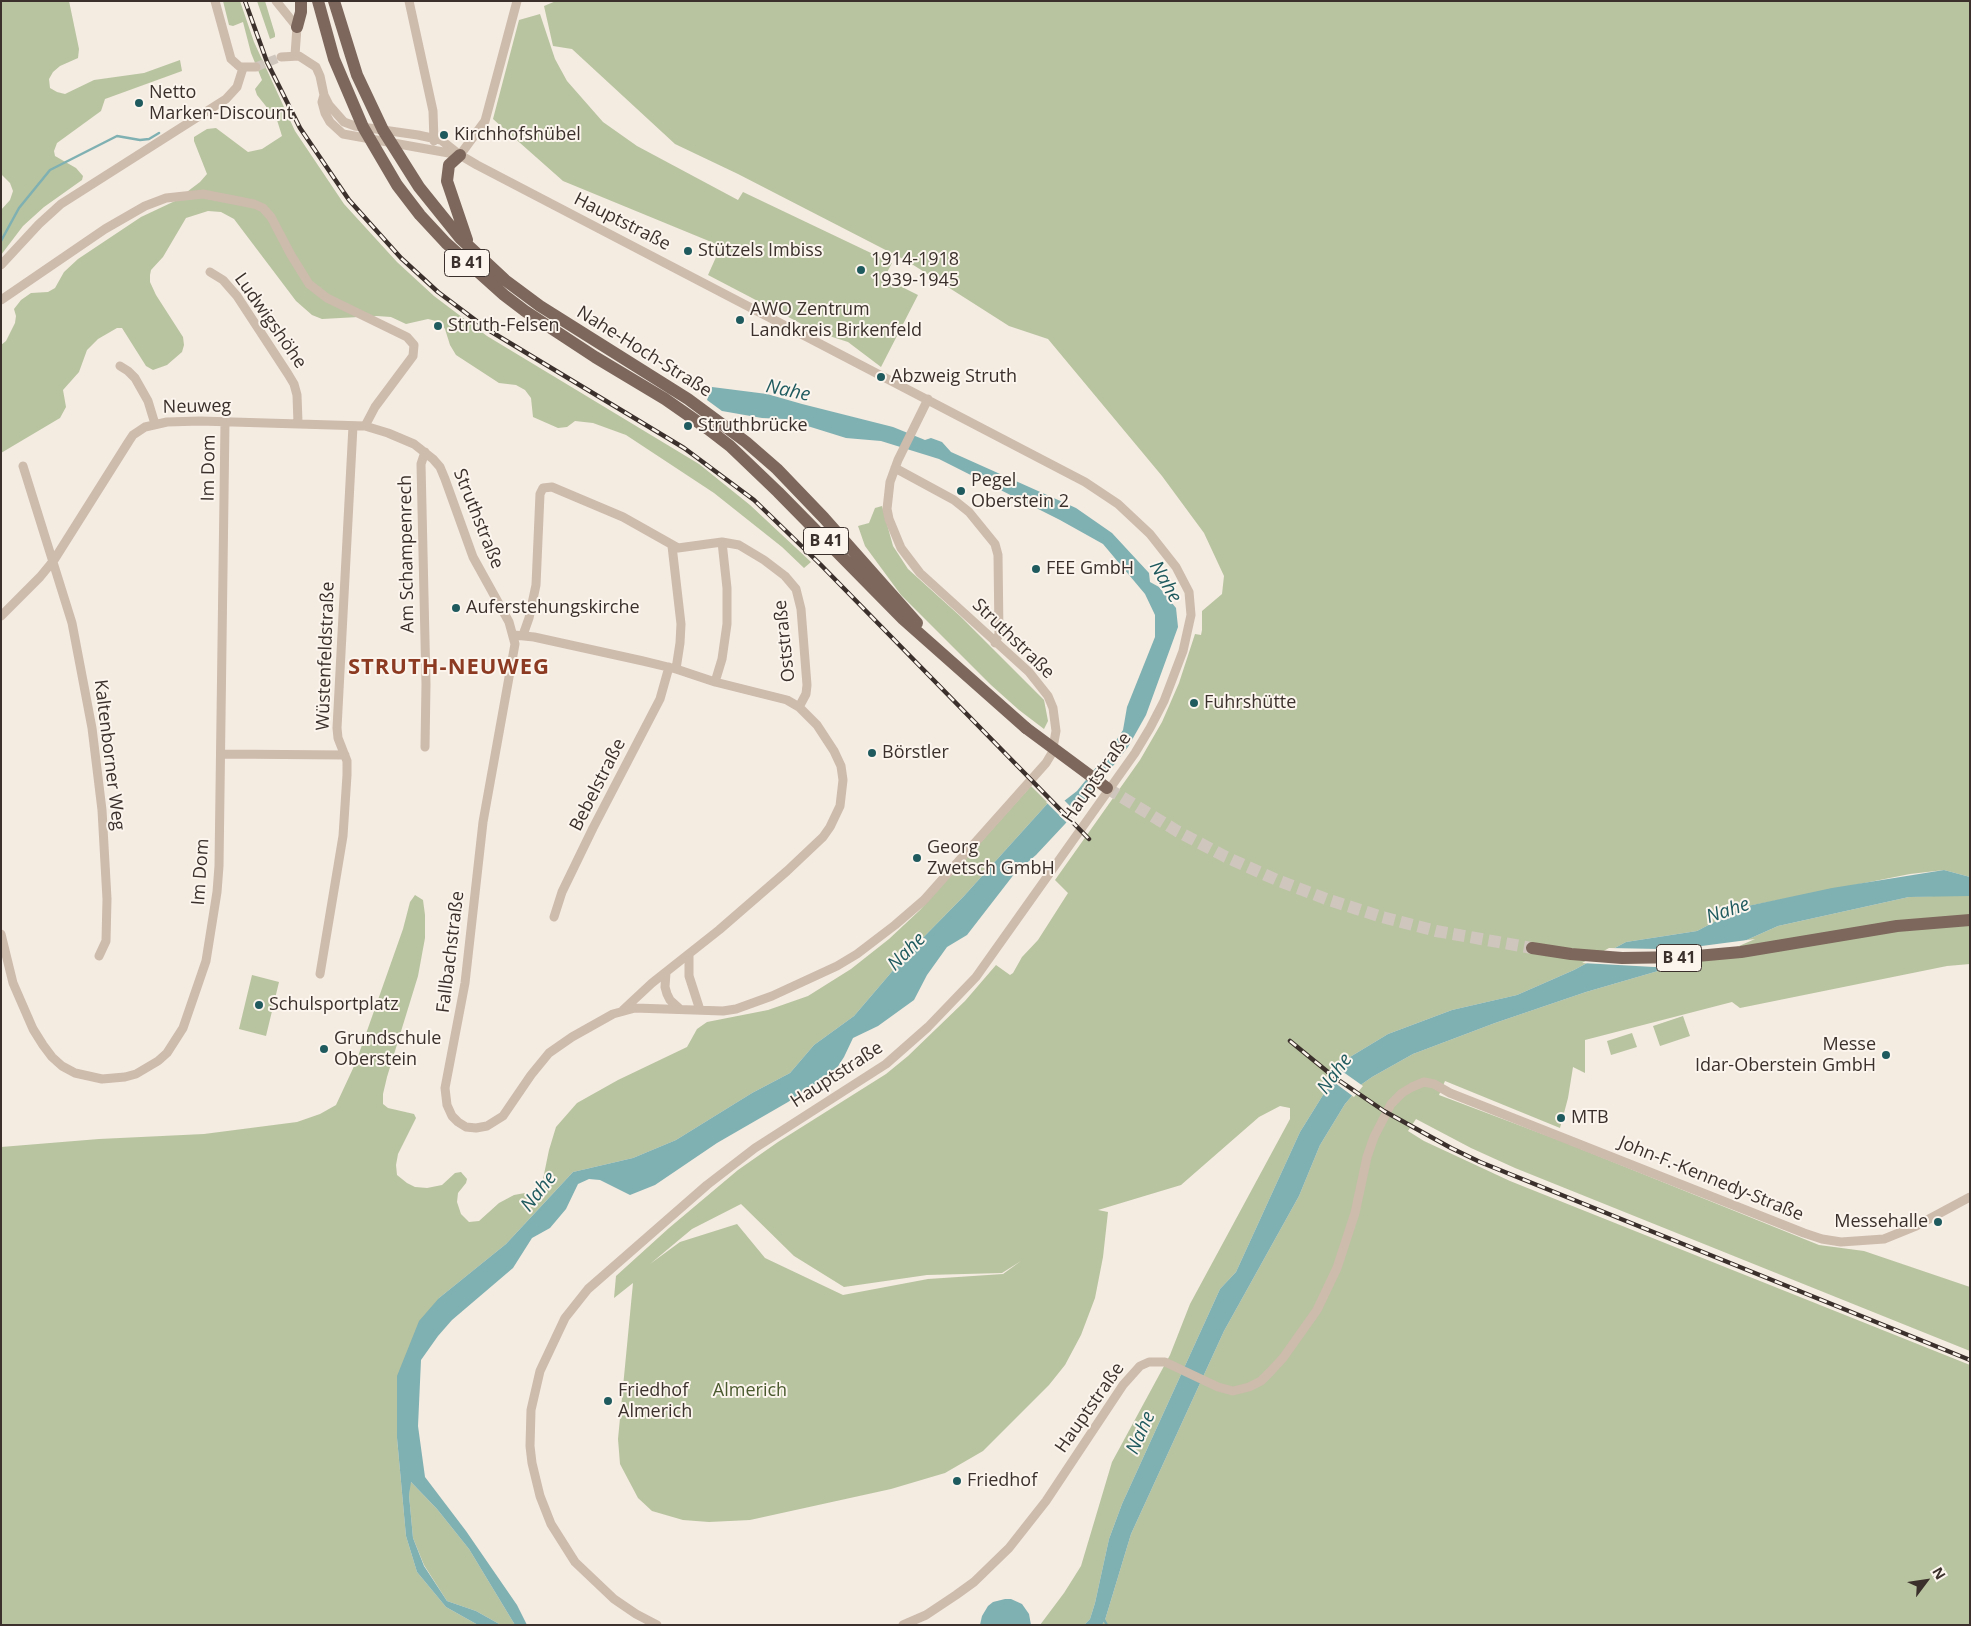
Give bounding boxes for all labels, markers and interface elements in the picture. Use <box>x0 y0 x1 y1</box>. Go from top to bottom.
place label: Netto Marken-Discount <box>149 82 293 125</box>
marker: Netto Marken-Discount <box>133 97 145 109</box>
place label: Kirchhofshübel <box>454 124 581 146</box>
marker: Kirchhofshübel <box>438 129 450 141</box>
street label: Hauptstraße <box>570 188 674 256</box>
place label: Stützels Imbiss <box>698 240 822 262</box>
marker: Stützels Imbiss <box>682 245 694 257</box>
place label: 1914-1918 1939-1945 <box>871 249 959 292</box>
road number: B 41 <box>444 250 490 276</box>
marker: 1914-1918 1939-1945 <box>855 264 867 276</box>
street label: Ludwigshöhe <box>229 269 311 373</box>
place label: AWO Zentrum Landkreis Birkenfeld <box>750 299 922 342</box>
street label: Nahe-Hoch-Straße <box>573 302 715 402</box>
marker: AWO Zentrum Landkreis Birkenfeld <box>734 314 746 326</box>
place label: Struth-Felsen <box>448 315 560 337</box>
marker: Struth-Felsen <box>432 320 444 332</box>
place label: Abzweig Struth <box>891 366 1017 388</box>
marker: Abzweig Struth <box>875 371 887 383</box>
water label: Nahe <box>764 375 812 407</box>
street label: Neuweg <box>163 396 231 418</box>
place label: Struthbrücke <box>698 415 808 437</box>
marker: Struthbrücke <box>682 420 694 432</box>
street label: Im Dom <box>198 434 220 502</box>
street label: Struthstraße <box>448 466 508 572</box>
place label: Pegel Oberstein 2 <box>971 470 1069 512</box>
street label: Am Schampenrech <box>395 475 419 633</box>
marker: Pegel Oberstein 2 <box>955 485 967 497</box>
road number: B 41 <box>804 528 848 554</box>
water label: Nahe <box>1144 557 1186 607</box>
place label: FEE GmbH <box>1046 558 1134 580</box>
marker: FEE GmbH <box>1030 563 1042 575</box>
street label: Wüstenfeldstraße <box>313 581 339 731</box>
street label: Struthstraße <box>967 594 1059 684</box>
place label: Auferstehungskirche <box>466 597 640 619</box>
street label: Oststraße <box>770 599 800 683</box>
marker: Auferstehungskirche <box>450 602 462 614</box>
district label: STRUTH-NEUWEG <box>346 655 552 681</box>
street label: Kaltenborner Weg <box>89 678 129 832</box>
place label: Fuhrshütte <box>1204 692 1296 714</box>
marker: Fuhrshütte <box>1188 697 1200 709</box>
street label: Hauptstraße <box>1058 729 1136 827</box>
street label: Bebelstraße <box>565 735 631 835</box>
place label: Börstler <box>882 742 949 764</box>
marker: Börstler <box>866 747 878 759</box>
place label: Georg Zwetsch GmbH <box>927 837 1055 880</box>
street label: Im Dom <box>188 838 214 906</box>
marker: Georg Zwetsch GmbH <box>911 852 923 864</box>
street label: Fallbachstraße <box>433 890 469 1014</box>
water label: Nahe <box>1703 893 1753 929</box>
water label: Nahe <box>883 928 931 976</box>
road number: B 41 <box>1656 944 1702 971</box>
place label: Schulsportplatz <box>269 994 399 1016</box>
marker: Schulsportplatz <box>253 999 265 1011</box>
place label: Grundschule Oberstein <box>334 1028 441 1070</box>
place label: Messe Idar-Oberstein GmbH <box>1695 1034 1876 1076</box>
street label: Hauptstraße <box>787 1037 887 1113</box>
marker: Grundschule Oberstein <box>318 1043 330 1055</box>
water label: Nahe <box>1313 1049 1357 1099</box>
marker: Messe Idar-Oberstein GmbH <box>1880 1049 1892 1061</box>
place label: MTB <box>1571 1107 1609 1129</box>
marker: MTB <box>1555 1112 1567 1124</box>
street label: John-F.-Kennedy-Straße <box>1615 1132 1807 1226</box>
water label: Nahe <box>516 1167 562 1217</box>
place label: Messehalle <box>1834 1211 1928 1233</box>
marker: Messehalle <box>1932 1216 1944 1228</box>
street label: Hauptstraße <box>1051 1359 1129 1457</box>
place label: Friedhof Almerich <box>618 1380 692 1422</box>
park label: Almerich <box>713 1380 787 1402</box>
marker: Friedhof Almerich <box>602 1395 614 1407</box>
water label: Nahe <box>1122 1408 1160 1458</box>
place label: Friedhof <box>967 1470 1037 1492</box>
marker: Friedhof <box>951 1475 963 1487</box>
north arrow <box>1901 1556 1951 1606</box>
text: N <box>1928 1563 1950 1583</box>

